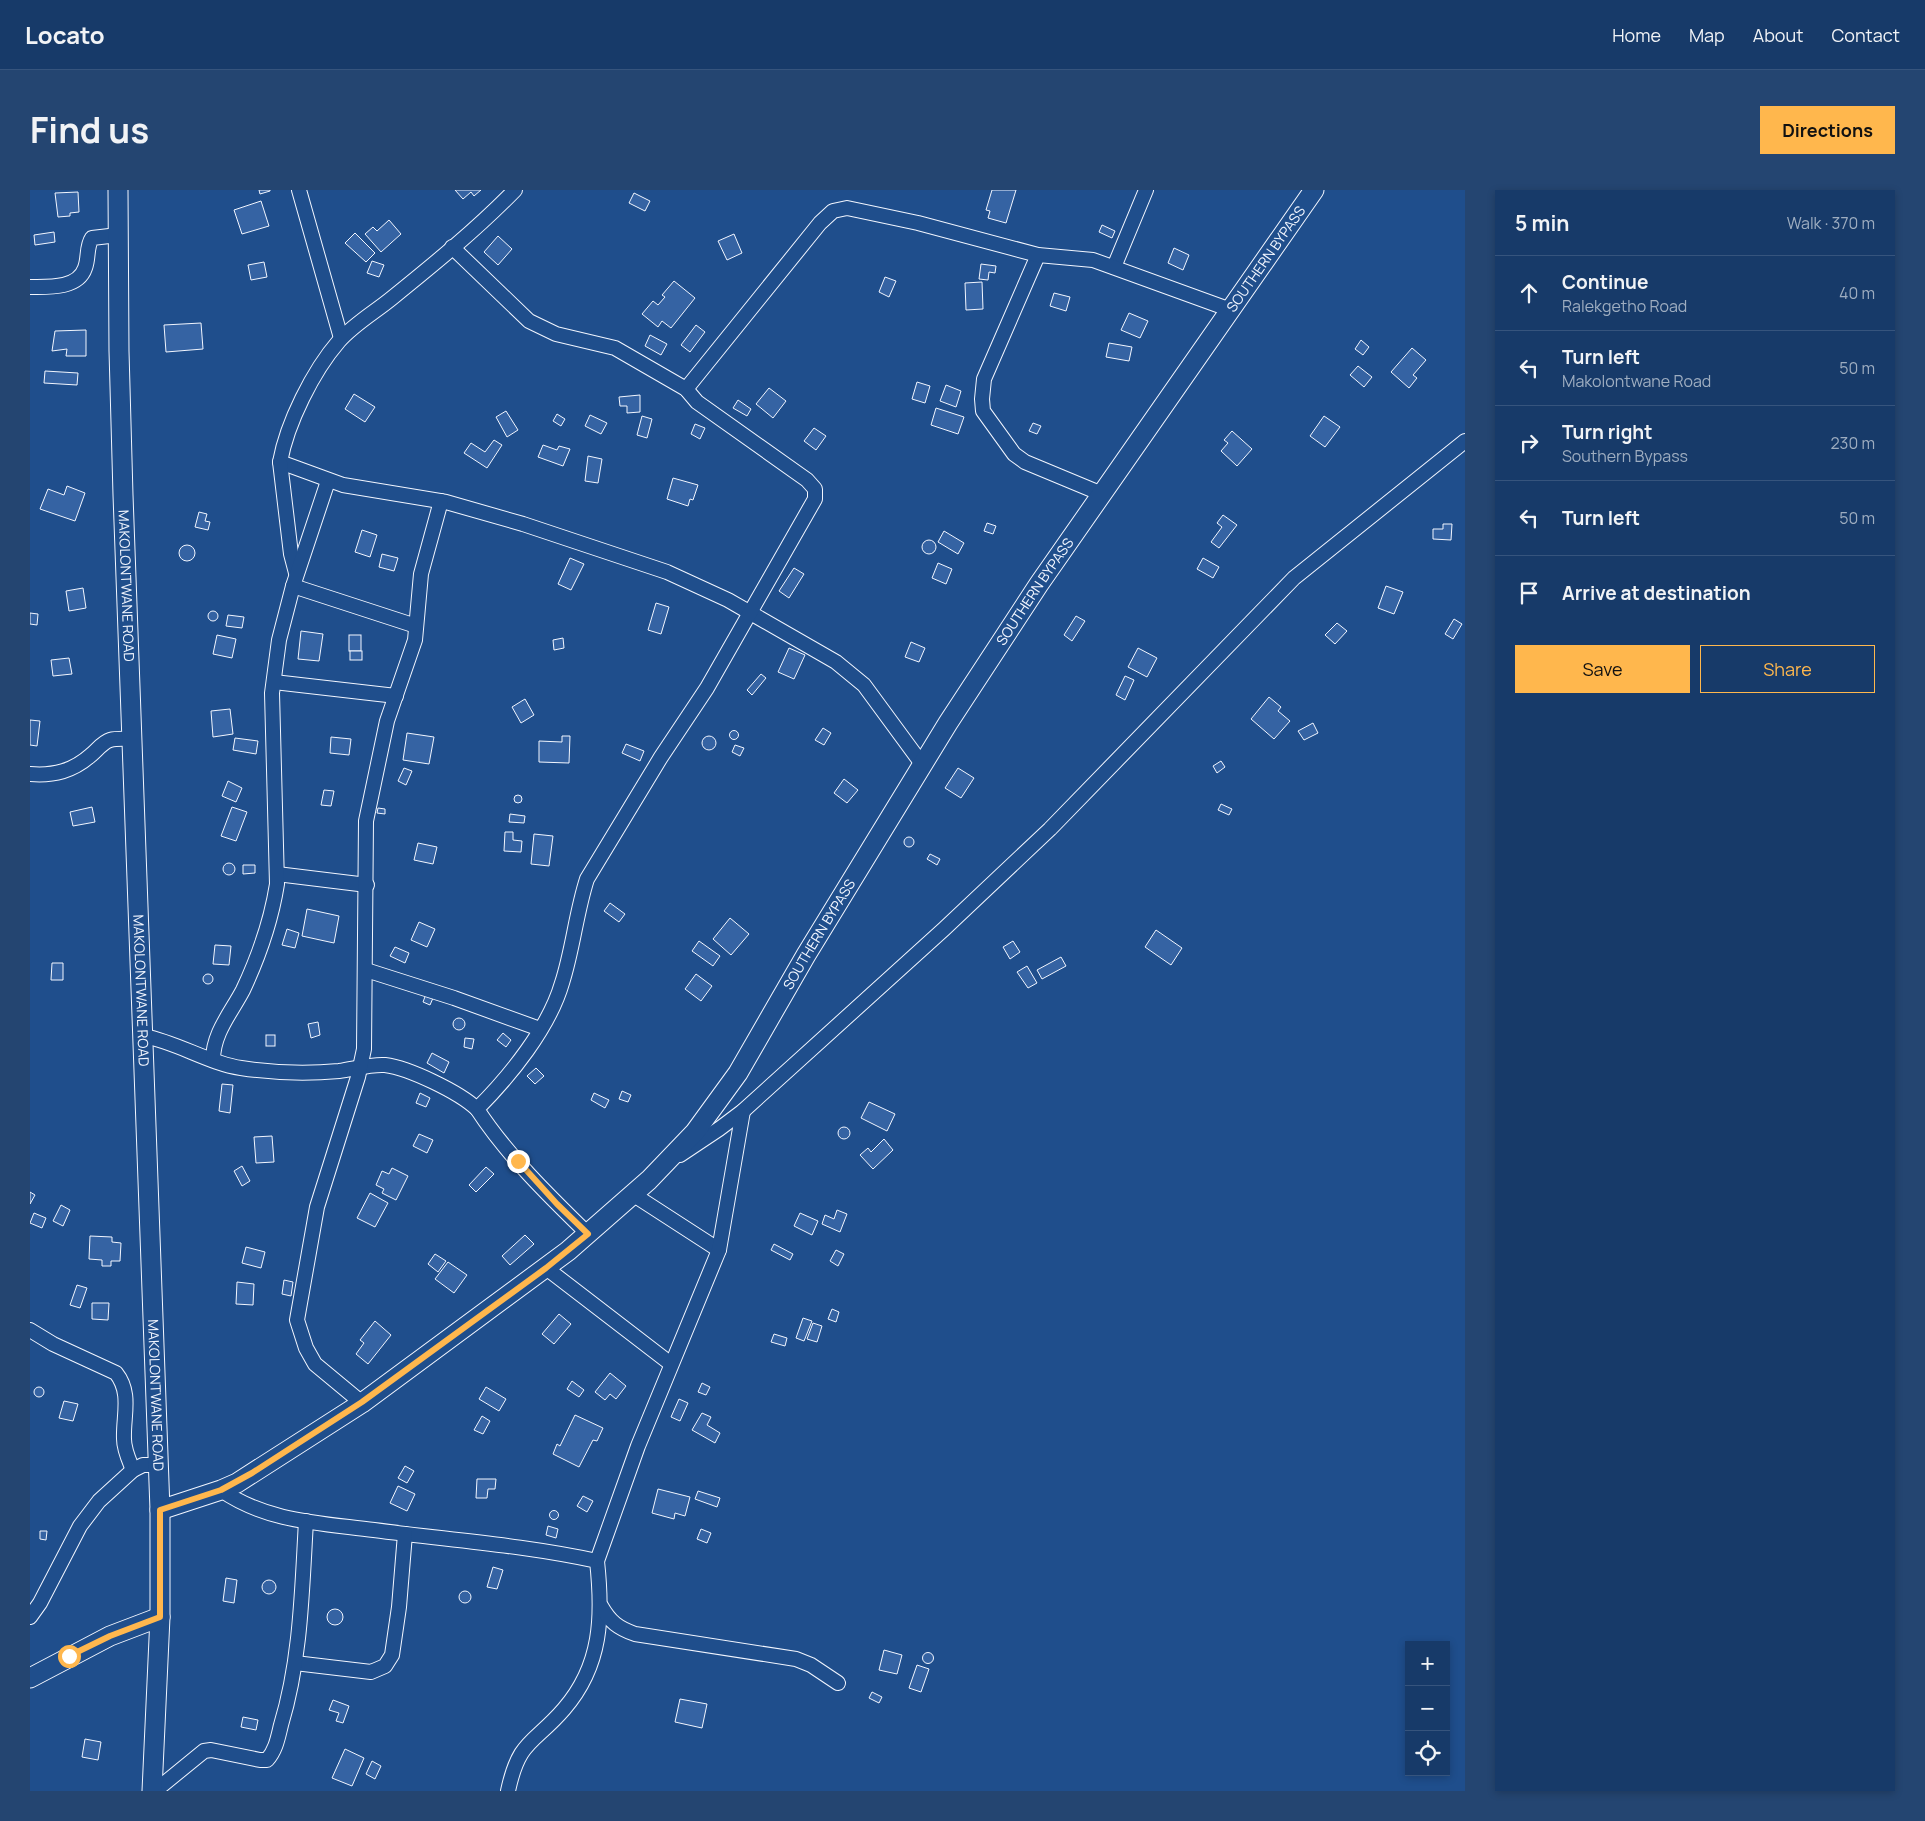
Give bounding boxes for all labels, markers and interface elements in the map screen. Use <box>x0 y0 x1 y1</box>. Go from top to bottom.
text: Locato <box>25 18 105 51</box>
text: Home <box>1612 23 1661 47</box>
text: Map <box>1689 23 1725 47</box>
text: About <box>1753 23 1803 47</box>
text: Contact <box>1831 23 1900 47</box>
text: Find us <box>30 106 149 154</box>
button: Directions <box>1760 106 1895 154</box>
street label: SOUTHERN BYPASS <box>1222 201 1309 316</box>
text: 5 min <box>1515 209 1569 237</box>
text: Walk · 370 m <box>1787 212 1875 234</box>
text: Continue <box>1562 269 1648 295</box>
icon: ahead <box>1515 279 1543 307</box>
text: 40 m <box>1839 282 1875 304</box>
text: Ralekgetho Road <box>1562 295 1687 317</box>
text: Turn left <box>1562 344 1640 370</box>
icon: left <box>1515 354 1543 382</box>
text: 50 m <box>1839 357 1875 379</box>
text: Makolontwane Road <box>1562 370 1711 392</box>
text: Turn right <box>1562 419 1652 445</box>
icon: right <box>1515 429 1543 457</box>
text: 230 m <box>1831 432 1875 454</box>
text: Southern Bypass <box>1562 445 1688 467</box>
icon: left <box>1515 504 1543 532</box>
text: Turn left <box>1562 505 1640 531</box>
text: 50 m <box>1839 507 1875 529</box>
street label: MAKOLONTWANE ROAD <box>115 510 139 662</box>
street label: SOUTHERN BYPASS <box>992 534 1078 649</box>
icon: arrive <box>1515 579 1543 607</box>
text: Arrive at destination <box>1562 580 1751 606</box>
button: Save <box>1515 645 1690 693</box>
button: Share <box>1700 645 1875 693</box>
street label: SOUTHERN BYPASS <box>778 875 859 993</box>
street label: MAKOLONTWANE ROAD <box>129 914 154 1067</box>
route end <box>507 1150 530 1173</box>
street label: MAKOLONTWANE ROAD <box>144 1319 169 1472</box>
map controls <box>1405 1641 1450 1776</box>
button: + <box>1405 1641 1450 1686</box>
route start <box>58 1645 81 1668</box>
button: − <box>1405 1686 1450 1731</box>
button: locate <box>1405 1731 1450 1776</box>

